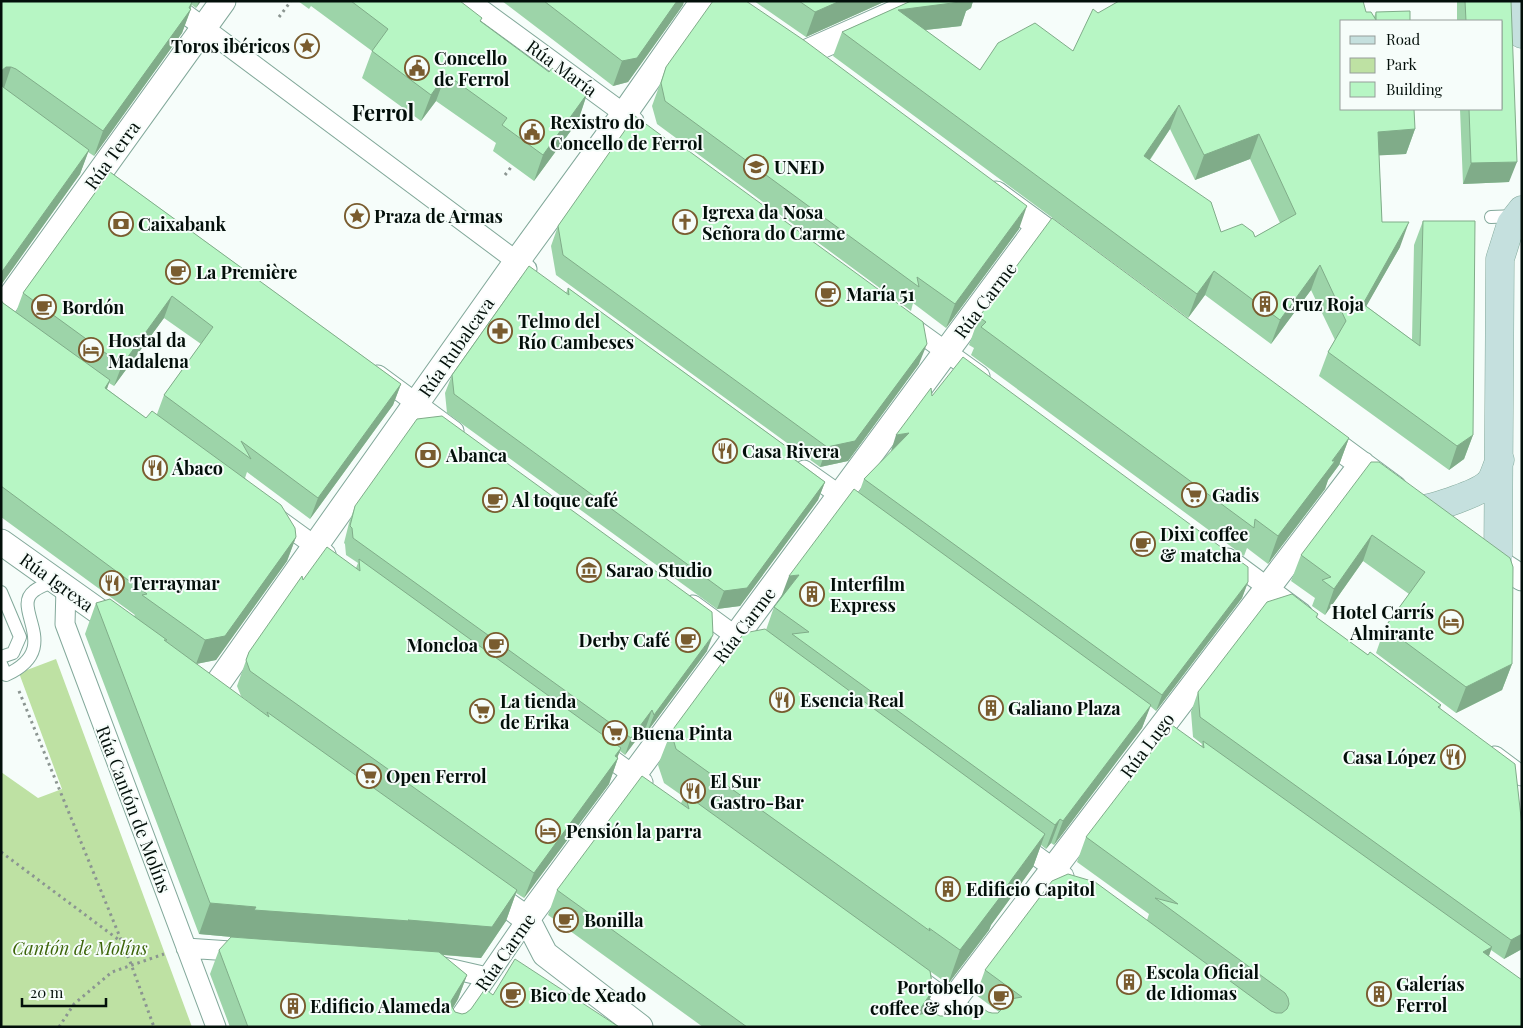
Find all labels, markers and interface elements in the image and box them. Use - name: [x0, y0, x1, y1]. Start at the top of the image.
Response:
- legend: [1340, 20, 1503, 110]
- text: Road: [1386, 29, 1420, 49]
- place icon: Toros ibéricos: [294, 33, 320, 59]
- place label: Toros ibéricos: [171, 34, 290, 58]
- street label: Rúa María: [522, 34, 602, 102]
- place label: Concello de Ferrol: [434, 46, 510, 91]
- text: Park: [1386, 54, 1418, 74]
- public building icon: Concello de Ferrol: [404, 55, 430, 81]
- text: Building: [1386, 79, 1443, 99]
- district label: Ferrol: [352, 97, 415, 127]
- place label: Rexistro do Concello de Ferrol: [550, 110, 703, 155]
- street label: Rúa Terra: [79, 116, 145, 194]
- public building icon: Rexistro do Concello de Ferrol: [519, 119, 545, 145]
- school or university icon: UNED: [743, 154, 769, 180]
- place label: UNED: [774, 155, 825, 179]
- place label: Igrexa da Nosa Señora do Carme: [702, 200, 845, 245]
- place icon: Praza de Armas: [344, 203, 370, 229]
- place label: Praza de Armas: [374, 204, 503, 228]
- church icon: Igrexa da Nosa Señora do Carme: [672, 209, 698, 235]
- bank icon: Caixabank: [108, 211, 134, 237]
- place label: Caixabank: [138, 212, 227, 236]
- street label: Rúa Carme: [948, 257, 1022, 343]
- cafe icon: La Première: [165, 259, 191, 285]
- place label: La Première: [196, 260, 297, 284]
- cafe icon: María 51: [815, 281, 841, 307]
- place label: María 51: [846, 282, 915, 306]
- building icon: Cruz Roja: [1252, 291, 1278, 317]
- street label: Rúa Rubalcava: [413, 292, 499, 402]
- place label: Cruz Roja: [1282, 292, 1365, 316]
- cafe icon: Bordón: [31, 294, 57, 320]
- place label: Bordón: [62, 295, 124, 319]
- place label: Telmo del Río Cambeses: [518, 309, 634, 354]
- pharmacy icon: Telmo del Río Cambeses: [487, 318, 513, 344]
- place label: Hostal da Madalena: [108, 328, 189, 373]
- hotel icon: Hostal da Madalena: [78, 337, 104, 363]
- restaurant icon: Casa Rivera: [712, 438, 738, 464]
- place label: Casa Rivera: [742, 439, 840, 463]
- bank icon: Abanca: [415, 442, 441, 468]
- place label: Abanca: [445, 443, 508, 467]
- restaurant icon: Ábaco: [142, 455, 168, 481]
- place label: Ábaco: [171, 456, 223, 480]
- supermarket icon: Gadis: [1181, 482, 1207, 508]
- place label: Gadis: [1212, 483, 1259, 507]
- cafe icon: Al toque café: [482, 487, 508, 513]
- place label: Al toque café: [511, 488, 618, 512]
- place label: Dixi coffee & matcha: [1160, 522, 1248, 567]
- cafe icon: Dixi coffee & matcha: [1130, 531, 1156, 557]
- street label: Rúa Igrexa: [15, 547, 99, 617]
- museum icon: Sarao Studio: [576, 557, 602, 583]
- place label: Sarao Studio: [606, 558, 712, 582]
- restaurant icon: Terraymar: [99, 570, 125, 596]
- place label: Terraymar: [130, 571, 220, 595]
- place label: Interfilm Express: [830, 572, 906, 617]
- building icon: Interfilm Express: [799, 581, 825, 607]
- street label: Rúa Carme: [707, 582, 781, 668]
- place label: Hotel Carrís Almirante: [1332, 600, 1434, 645]
- hotel icon: Hotel Carrís Almirante: [1438, 609, 1464, 635]
- cafe icon: Derby Café: [675, 627, 701, 653]
- place label: Derby Café: [579, 628, 670, 652]
- cafe icon: Moncloa: [483, 632, 509, 658]
- place label: Moncloa: [407, 633, 479, 657]
- restaurant icon: Esencia Real: [769, 687, 795, 713]
- place label: Esencia Real: [800, 688, 905, 712]
- place label: La tienda de Erika: [500, 689, 577, 734]
- building icon: Galiano Plaza: [978, 695, 1004, 721]
- place label: Galiano Plaza: [1008, 696, 1121, 720]
- supermarket icon: La tienda de Erika: [469, 698, 495, 724]
- street label: Rúa Lugo: [1115, 707, 1179, 782]
- supermarket icon: Buena Pinta: [602, 720, 628, 746]
- place label: Buena Pinta: [632, 721, 733, 745]
- street label: Rúa Cantón de Molíns: [91, 722, 177, 896]
- restaurant icon: Casa López: [1440, 744, 1466, 770]
- place label: Casa López: [1343, 745, 1436, 769]
- supermarket icon: Open Ferrol: [356, 763, 382, 789]
- place label: Open Ferrol: [386, 764, 487, 788]
- place label: El Sur Gastro-Bar: [710, 769, 804, 814]
- restaurant icon: El Sur Gastro-Bar: [680, 778, 706, 804]
- hotel icon: Pensión la parra: [535, 818, 561, 844]
- place label: Pensión la parra: [566, 819, 702, 843]
- building icon: Edificio Capitol: [935, 876, 961, 902]
- place label: Edificio Capitol: [966, 877, 1095, 901]
- cafe icon: Bonilla: [553, 907, 579, 933]
- street label: Rúa Carme: [469, 908, 541, 996]
- place label: Bonilla: [584, 908, 644, 932]
- park label: Cantón de Molíns: [12, 936, 148, 960]
- place label: Escola Oficial de Idiomas: [1146, 960, 1260, 1005]
- building icon: Escola Oficial de Idiomas: [1116, 969, 1142, 995]
- place label: Galerías Ferrol: [1396, 972, 1465, 1017]
- place label: Portobello coffee & shop: [870, 975, 984, 1020]
- scale bar: [22, 976, 106, 1008]
- building icon: Galerías Ferrol: [1366, 981, 1392, 1007]
- text: 20 m: [30, 982, 64, 1002]
- cafe icon: Bico de Xeado: [500, 982, 526, 1008]
- place label: Bico de Xeado: [530, 983, 646, 1007]
- cafe icon: Portobello coffee & shop: [988, 984, 1014, 1010]
- building icon: Edificio Alameda: [280, 993, 306, 1019]
- place label: Edificio Alameda: [310, 994, 451, 1018]

